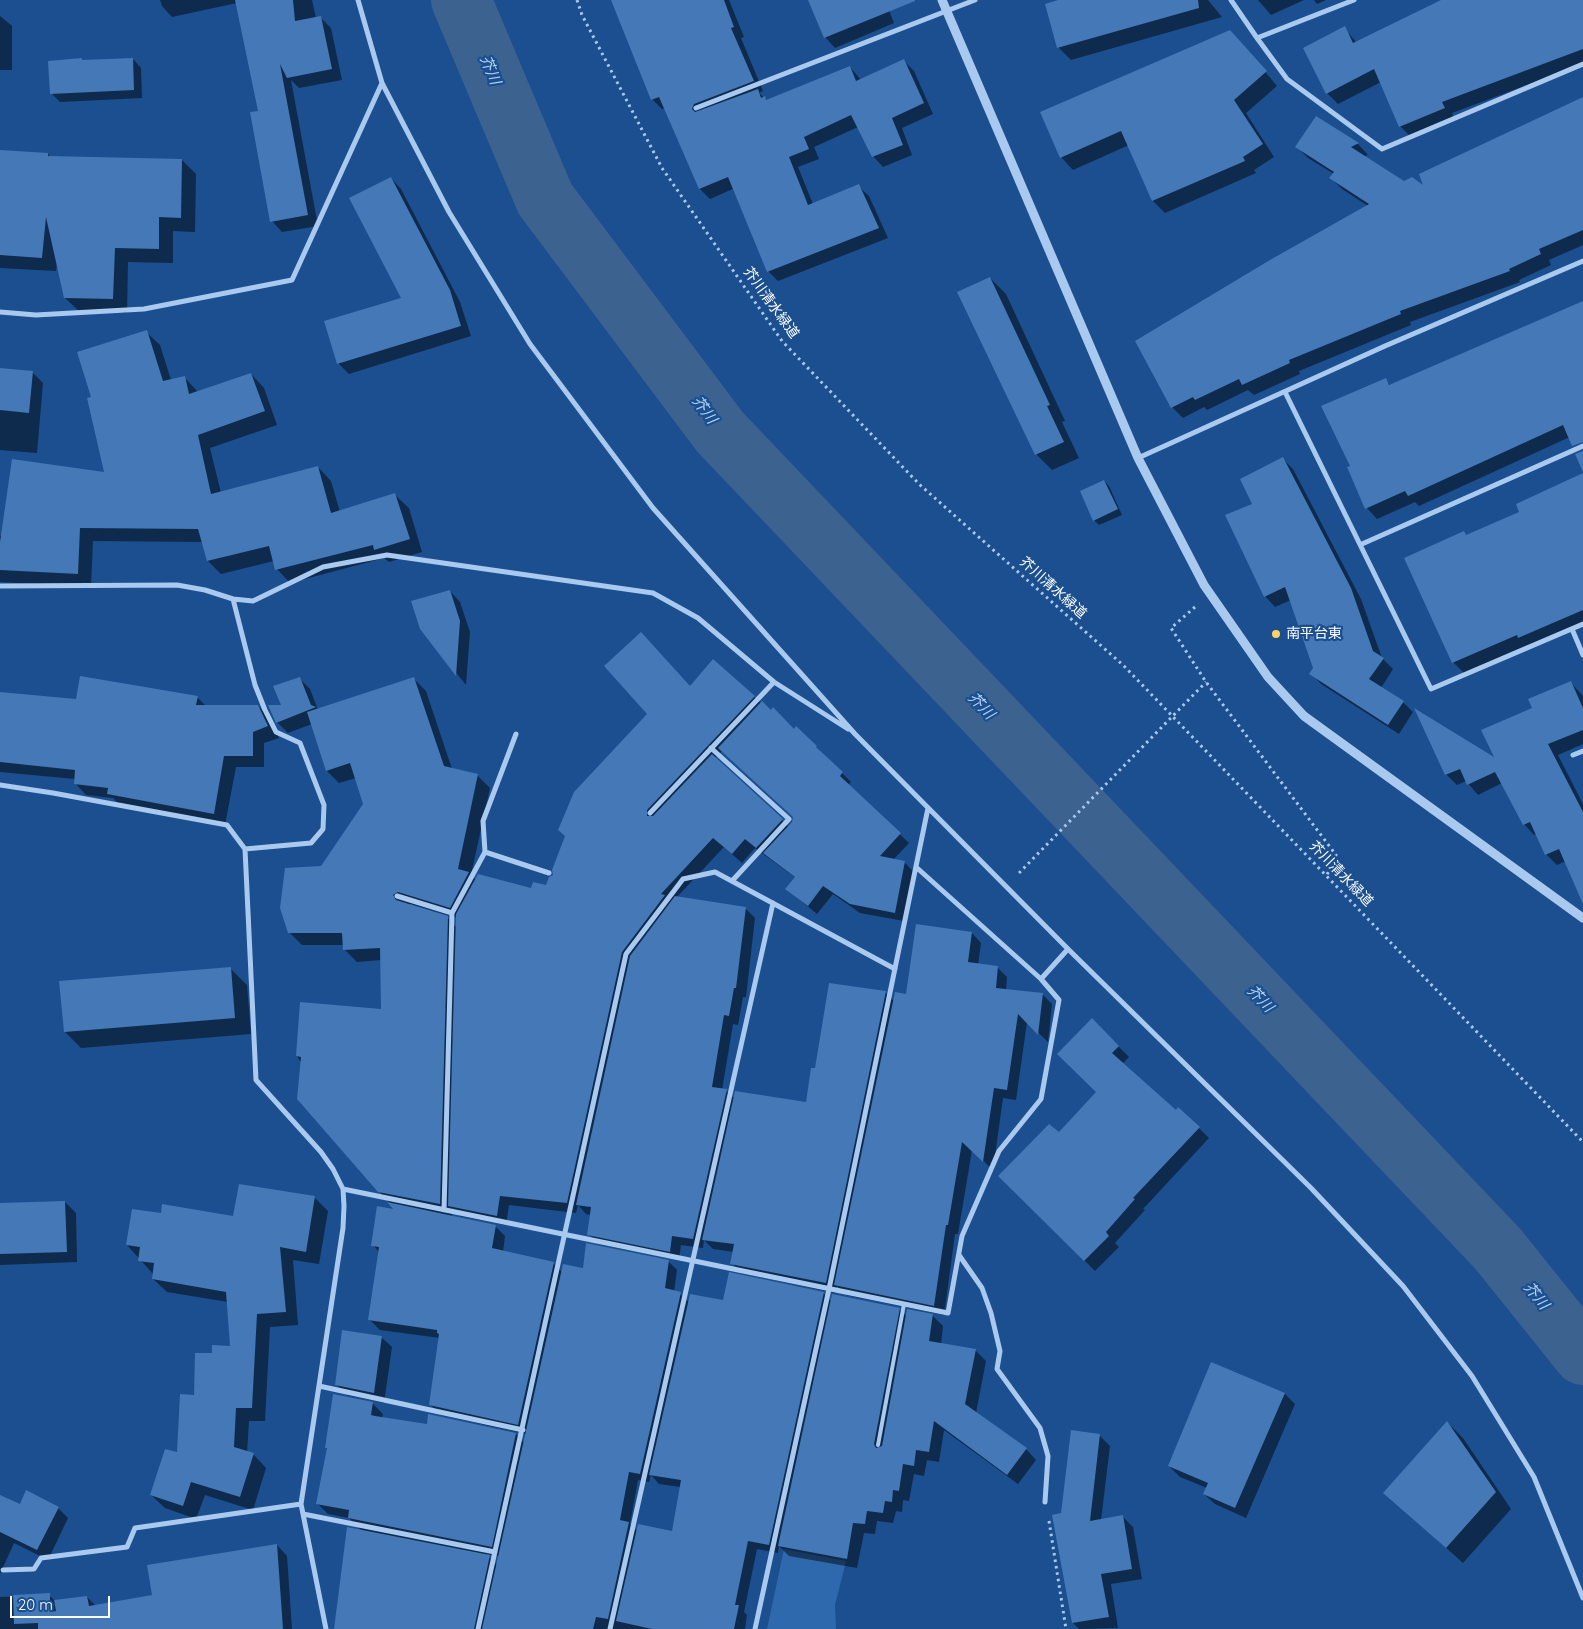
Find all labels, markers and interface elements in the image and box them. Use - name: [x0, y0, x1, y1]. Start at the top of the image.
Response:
- water label: 芥川: [476, 53, 504, 87]
- street label: 芥川清水緑道: [740, 264, 802, 342]
- water label: 芥川: [688, 393, 720, 427]
- street label: 芥川清水緑道: [1016, 554, 1090, 622]
- place label: 南平台東: [1286, 626, 1342, 642]
- marker: 南平台東: [1270, 628, 1282, 640]
- water label: 芥川: [964, 689, 998, 723]
- street label: 芥川清水緑道: [1306, 838, 1376, 910]
- water label: 芥川: [1243, 982, 1277, 1016]
- water label: 芥川: [1520, 1279, 1552, 1313]
- scale bar: [12, 1586, 112, 1618]
- text: 20 m: [18, 1595, 53, 1614]

